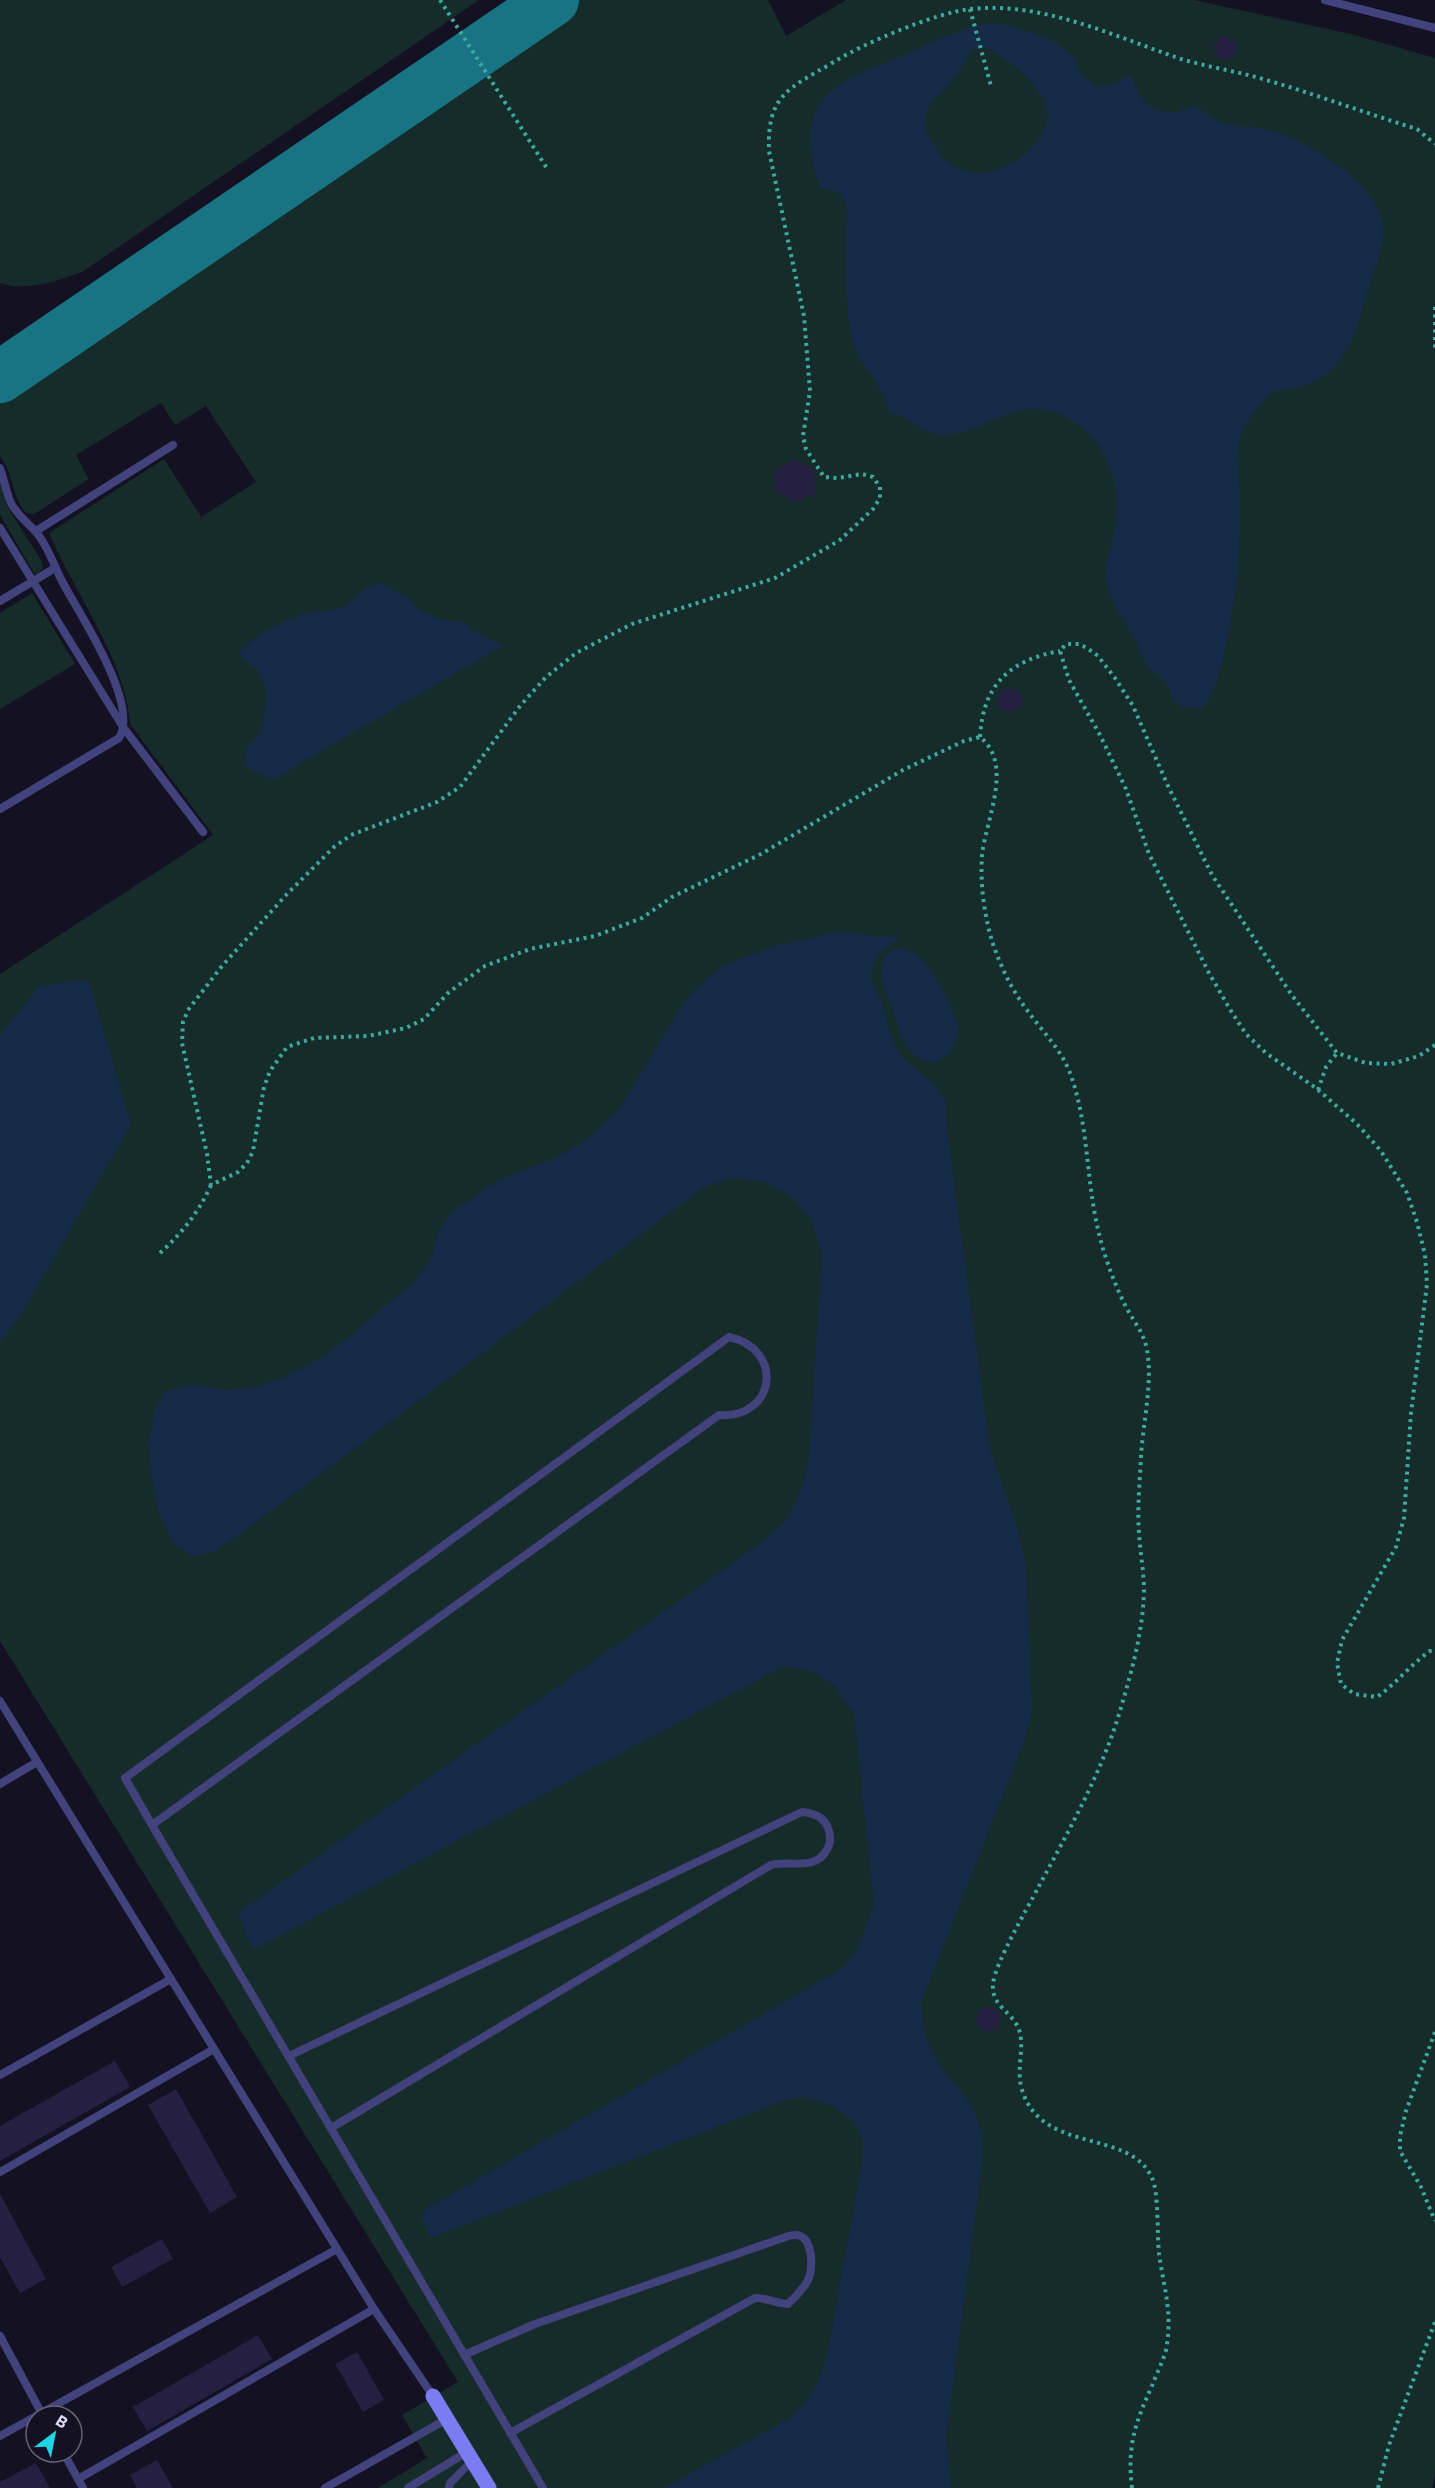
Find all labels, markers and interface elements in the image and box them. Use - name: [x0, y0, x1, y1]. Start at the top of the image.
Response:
- north arrow: [24, 2404, 84, 2464]
- text: B: [52, 2410, 72, 2433]

